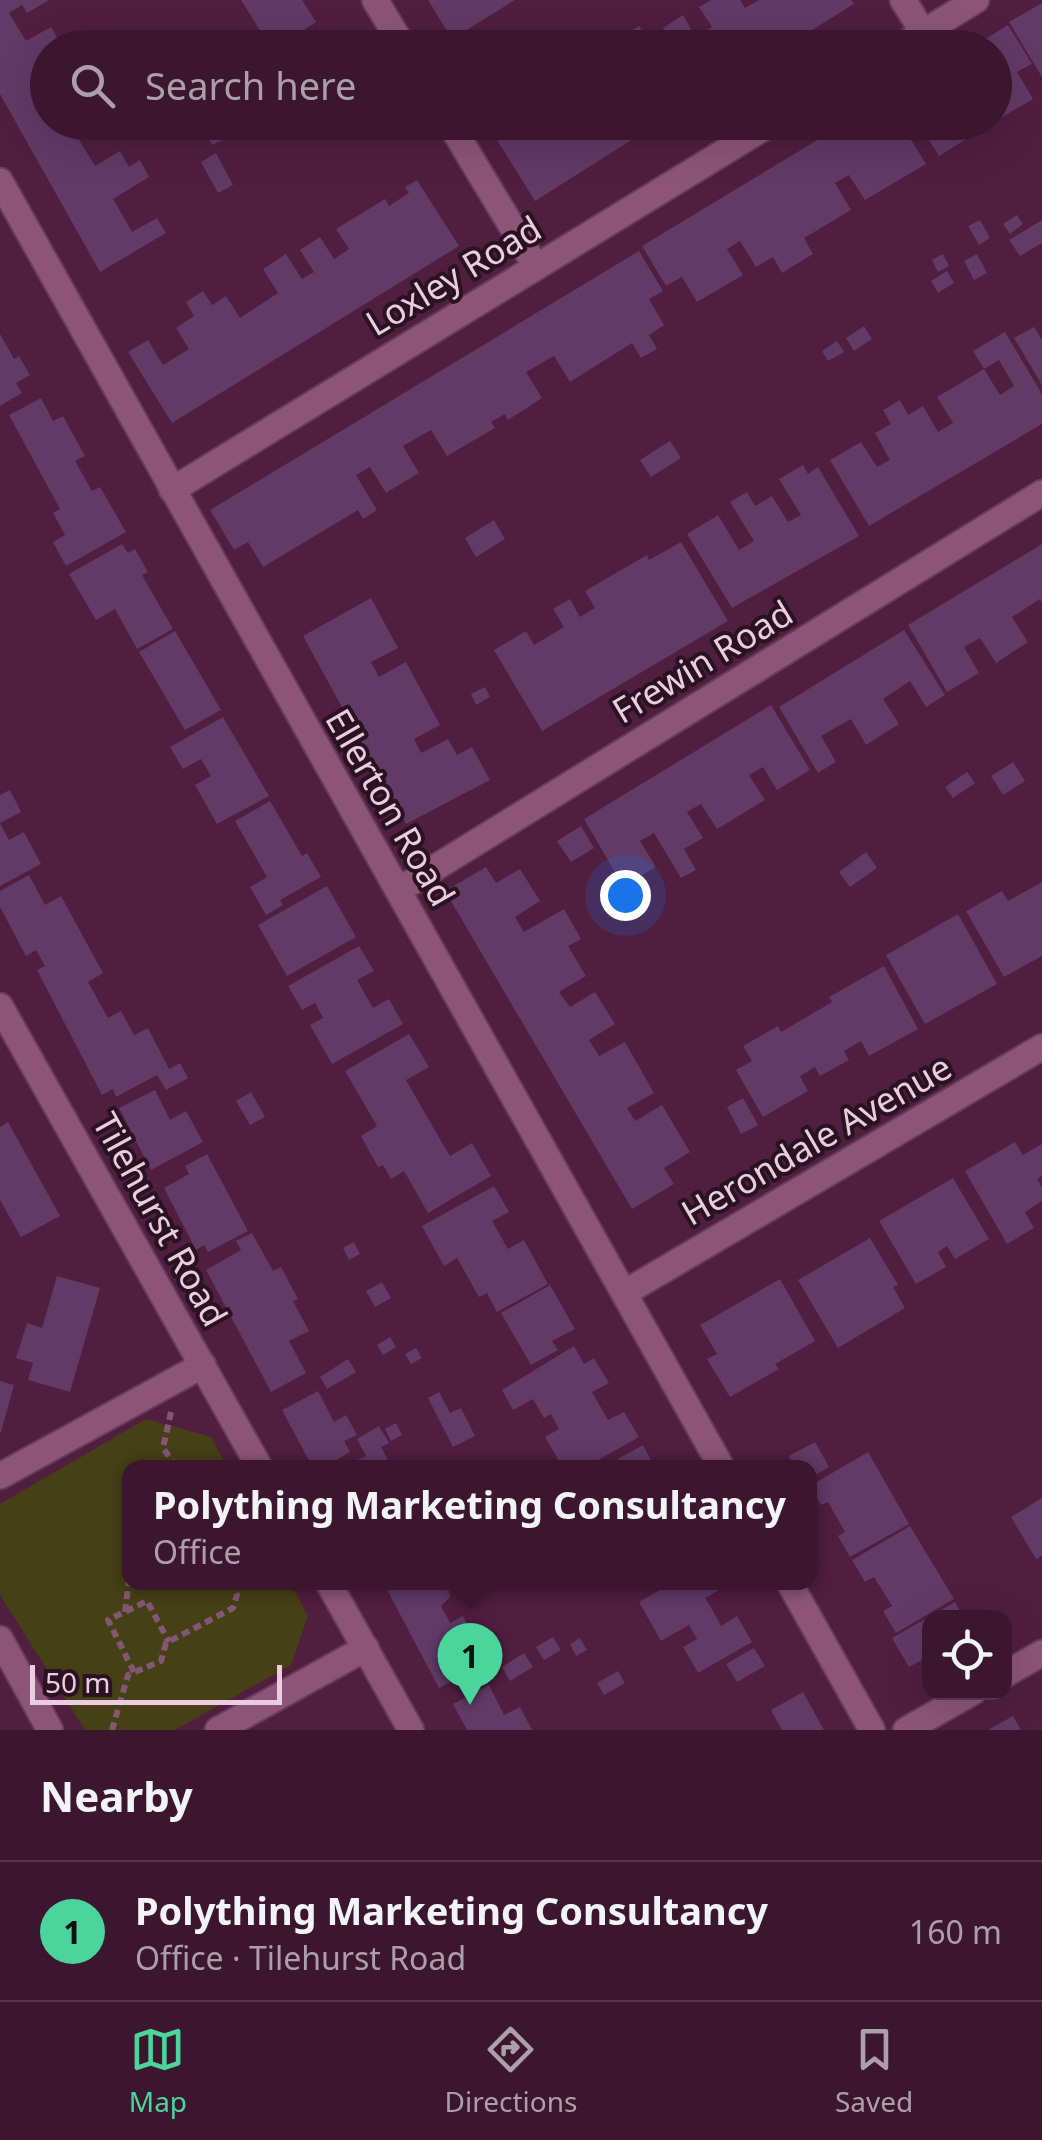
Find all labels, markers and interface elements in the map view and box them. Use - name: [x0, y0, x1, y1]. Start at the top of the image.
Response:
- search box: [30, 30, 1012, 140]
- icon: search: [65, 58, 120, 113]
- text: Search here: [145, 59, 356, 111]
- street label: Loxley Road: [357, 204, 549, 346]
- street label: Frewin Road: [603, 589, 801, 733]
- street label: Ellerton Road: [316, 700, 466, 914]
- your location: [600, 870, 651, 921]
- street label: Herondale Avenue: [673, 1043, 959, 1235]
- street label: Tilehurst Road: [83, 1104, 239, 1334]
- popup: [122, 1460, 817, 1590]
- text: Polything Marketing Consultancy: [153, 1478, 786, 1530]
- text: Office: [153, 1530, 242, 1573]
- map controls: [922, 1610, 1012, 1700]
- button: locate: [922, 1610, 1012, 1700]
- pin: 1: [438, 1622, 502, 1705]
- scale bar: [30, 1660, 282, 1704]
- text: 50 m: [45, 1663, 111, 1701]
- text: Nearby: [40, 1767, 193, 1824]
- text: Polything Marketing Consultancy: [135, 1884, 768, 1936]
- text: 1: [63, 1910, 82, 1953]
- text: 160 m: [909, 1910, 1002, 1953]
- text: Office · Tilehurst Road: [135, 1936, 466, 1979]
- tab: Map: [129, 2022, 187, 2120]
- tab: Directions: [445, 2022, 577, 2120]
- tab: Saved: [835, 2022, 913, 2120]

